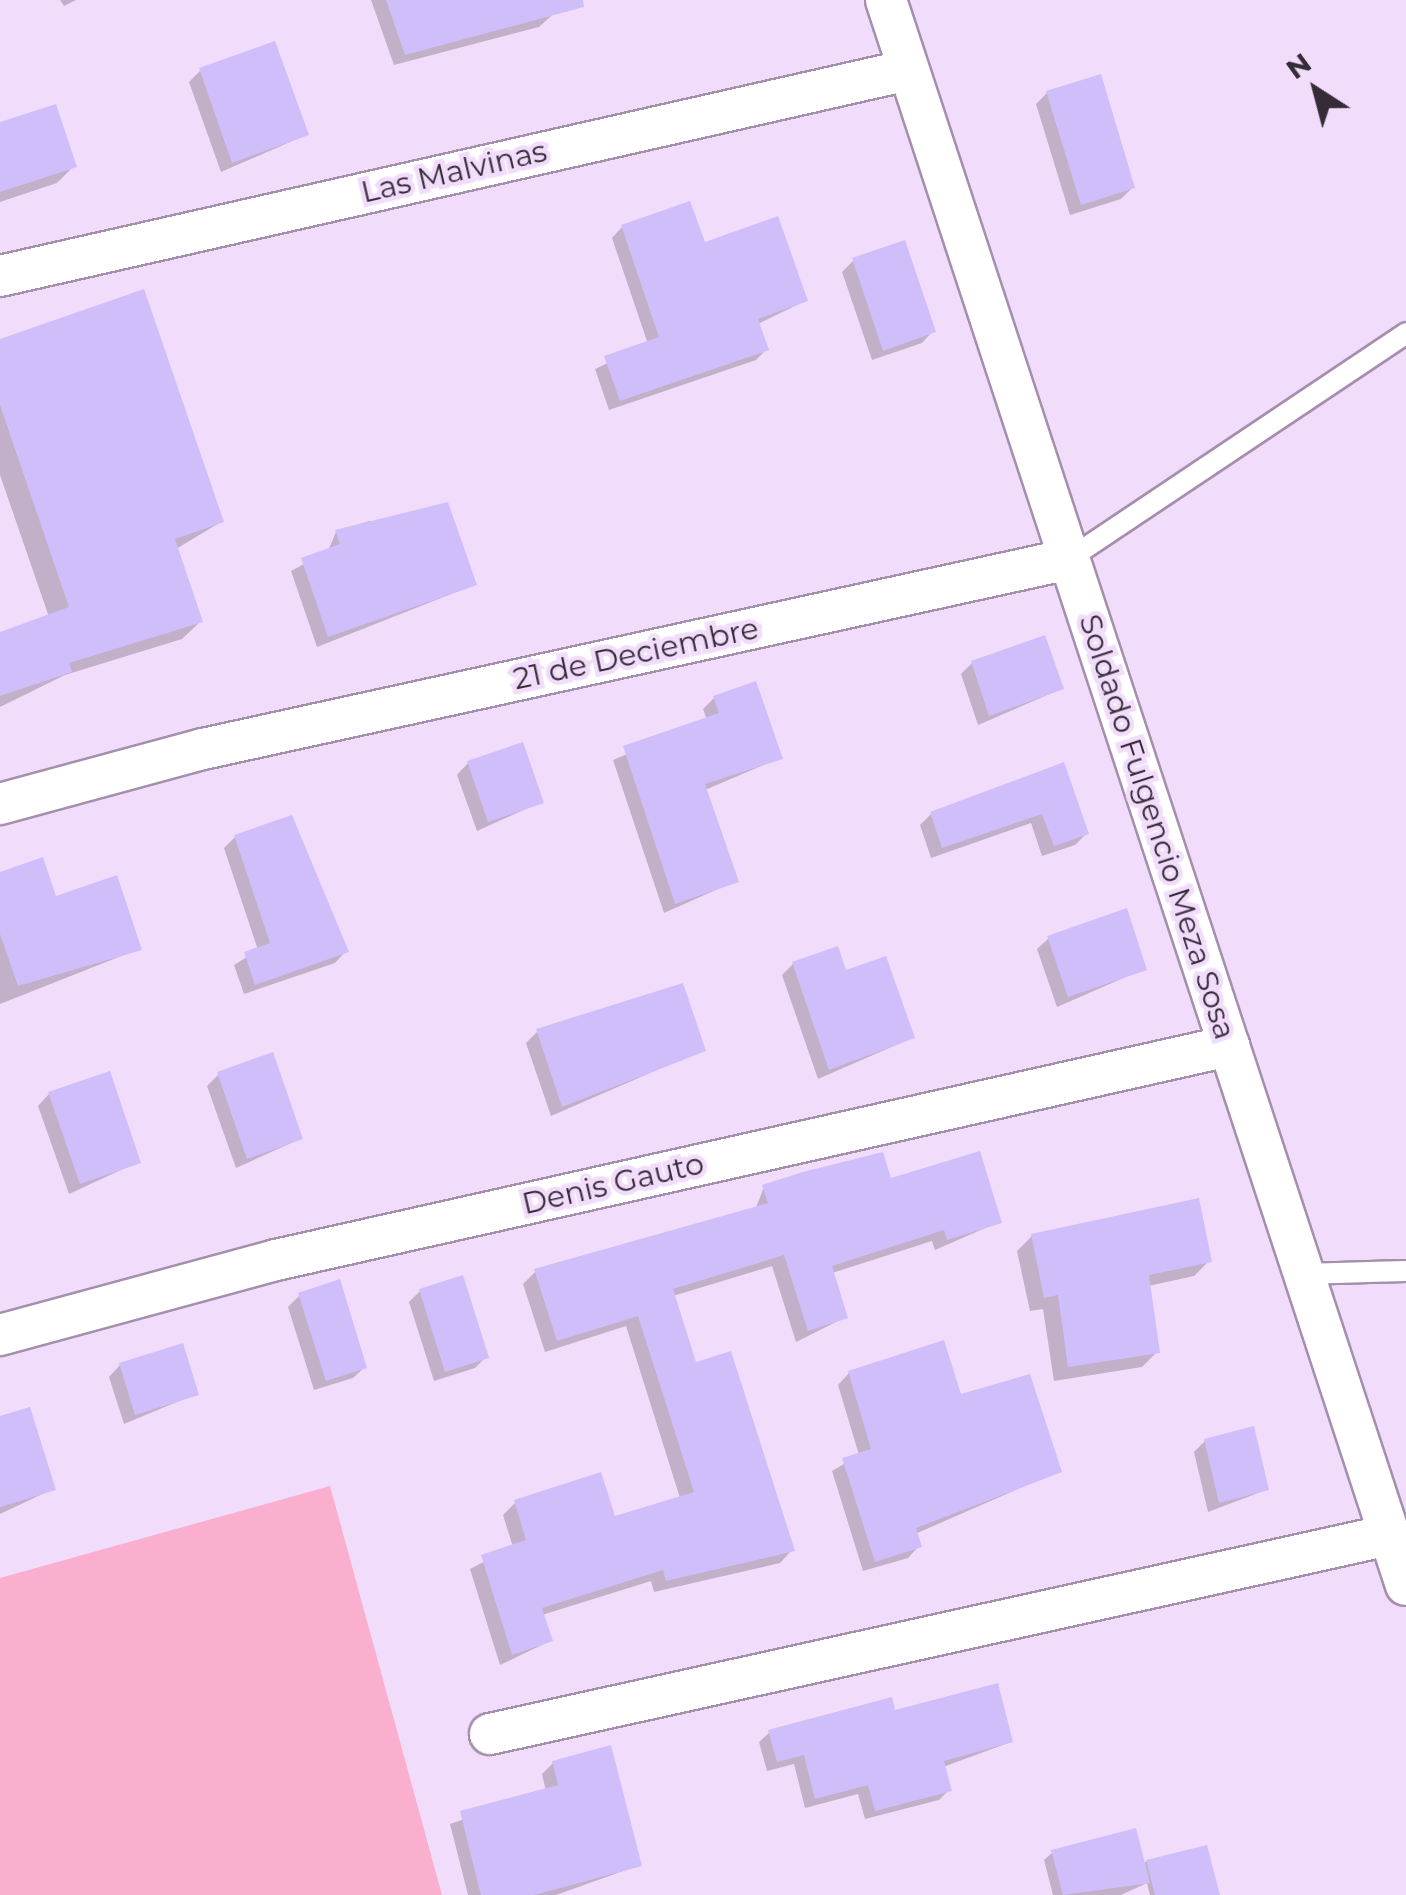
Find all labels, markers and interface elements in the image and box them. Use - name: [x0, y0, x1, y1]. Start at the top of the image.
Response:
- north arrow: [1266, 40, 1366, 140]
- text: N: [1279, 45, 1318, 86]
- street label: Las Malvinas: [358, 133, 550, 211]
- street label: 21 de Deciembre: [510, 610, 762, 698]
- street label: Soldado Fulgencio Meza Sosa: [1071, 610, 1243, 1044]
- street label: Denis Gauto: [519, 1146, 707, 1222]

